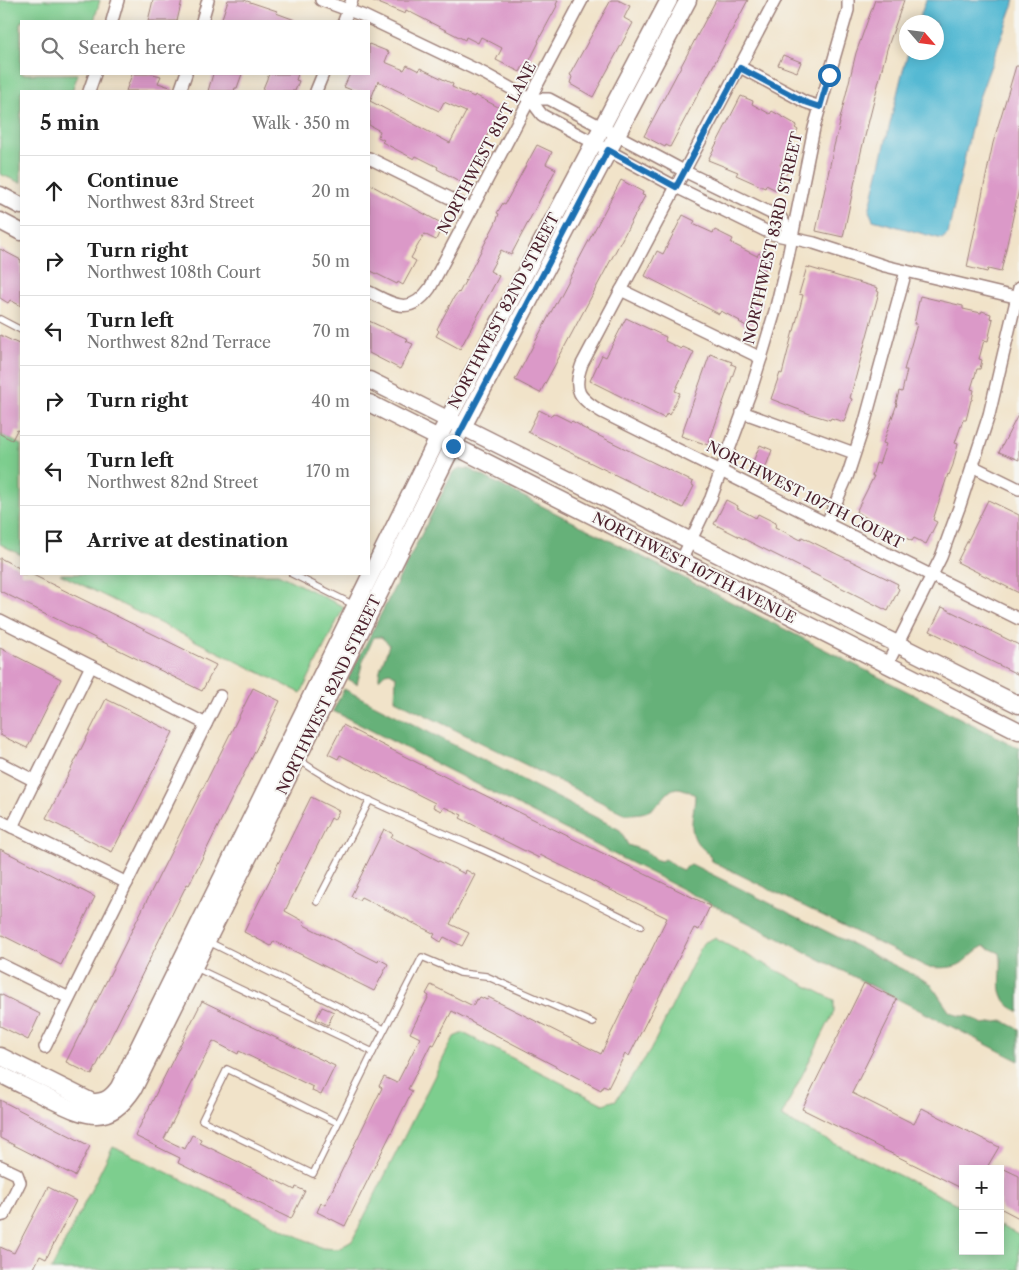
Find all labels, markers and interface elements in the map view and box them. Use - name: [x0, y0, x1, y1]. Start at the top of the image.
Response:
- north arrow: [899, 15, 944, 60]
- search box: [20, 20, 370, 75]
- icon: search: [38, 34, 66, 62]
- text: Search here: [78, 36, 186, 59]
- street label: NORTHWEST 81ST LANE: [433, 58, 540, 237]
- route start: [818, 64, 841, 87]
- text: 5 min: [40, 110, 100, 135]
- text: Walk · 350 m: [252, 113, 350, 133]
- street label: NORTHWEST 83RD STREET: [739, 129, 806, 346]
- text: Continue: [87, 169, 179, 192]
- icon: ahead: [40, 177, 68, 205]
- text: 20 m: [311, 181, 350, 201]
- text: Northwest 83rd Street: [87, 192, 254, 212]
- street label: NORTHWEST 82ND STREET: [444, 209, 564, 412]
- text: Turn right: [87, 239, 188, 262]
- icon: right: [40, 247, 68, 275]
- text: 50 m: [312, 251, 350, 271]
- text: Northwest 108th Court: [87, 262, 261, 282]
- text: Turn left: [87, 309, 174, 332]
- icon: left: [40, 317, 68, 345]
- text: 70 m: [313, 321, 350, 341]
- text: Northwest 82nd Terrace: [87, 332, 271, 352]
- icon: right: [40, 387, 68, 415]
- text: Turn right: [87, 389, 188, 412]
- text: 40 m: [311, 391, 350, 411]
- route end: [442, 435, 465, 458]
- street label: NORTHWEST 107TH COURT: [704, 436, 908, 553]
- text: Turn left: [87, 449, 174, 472]
- icon: left: [40, 457, 68, 485]
- text: 170 m: [306, 461, 350, 481]
- text: Northwest 82nd Street: [87, 472, 258, 492]
- street label: NORTHWEST 107TH AVENUE: [589, 508, 799, 627]
- icon: arrive: [40, 527, 68, 555]
- text: Arrive at destination: [87, 529, 288, 552]
- street label: NORTHWEST 82ND STREET: [272, 591, 385, 797]
- map controls: [959, 1165, 1004, 1255]
- button: +: [959, 1165, 1004, 1210]
- button: −: [959, 1210, 1004, 1255]

